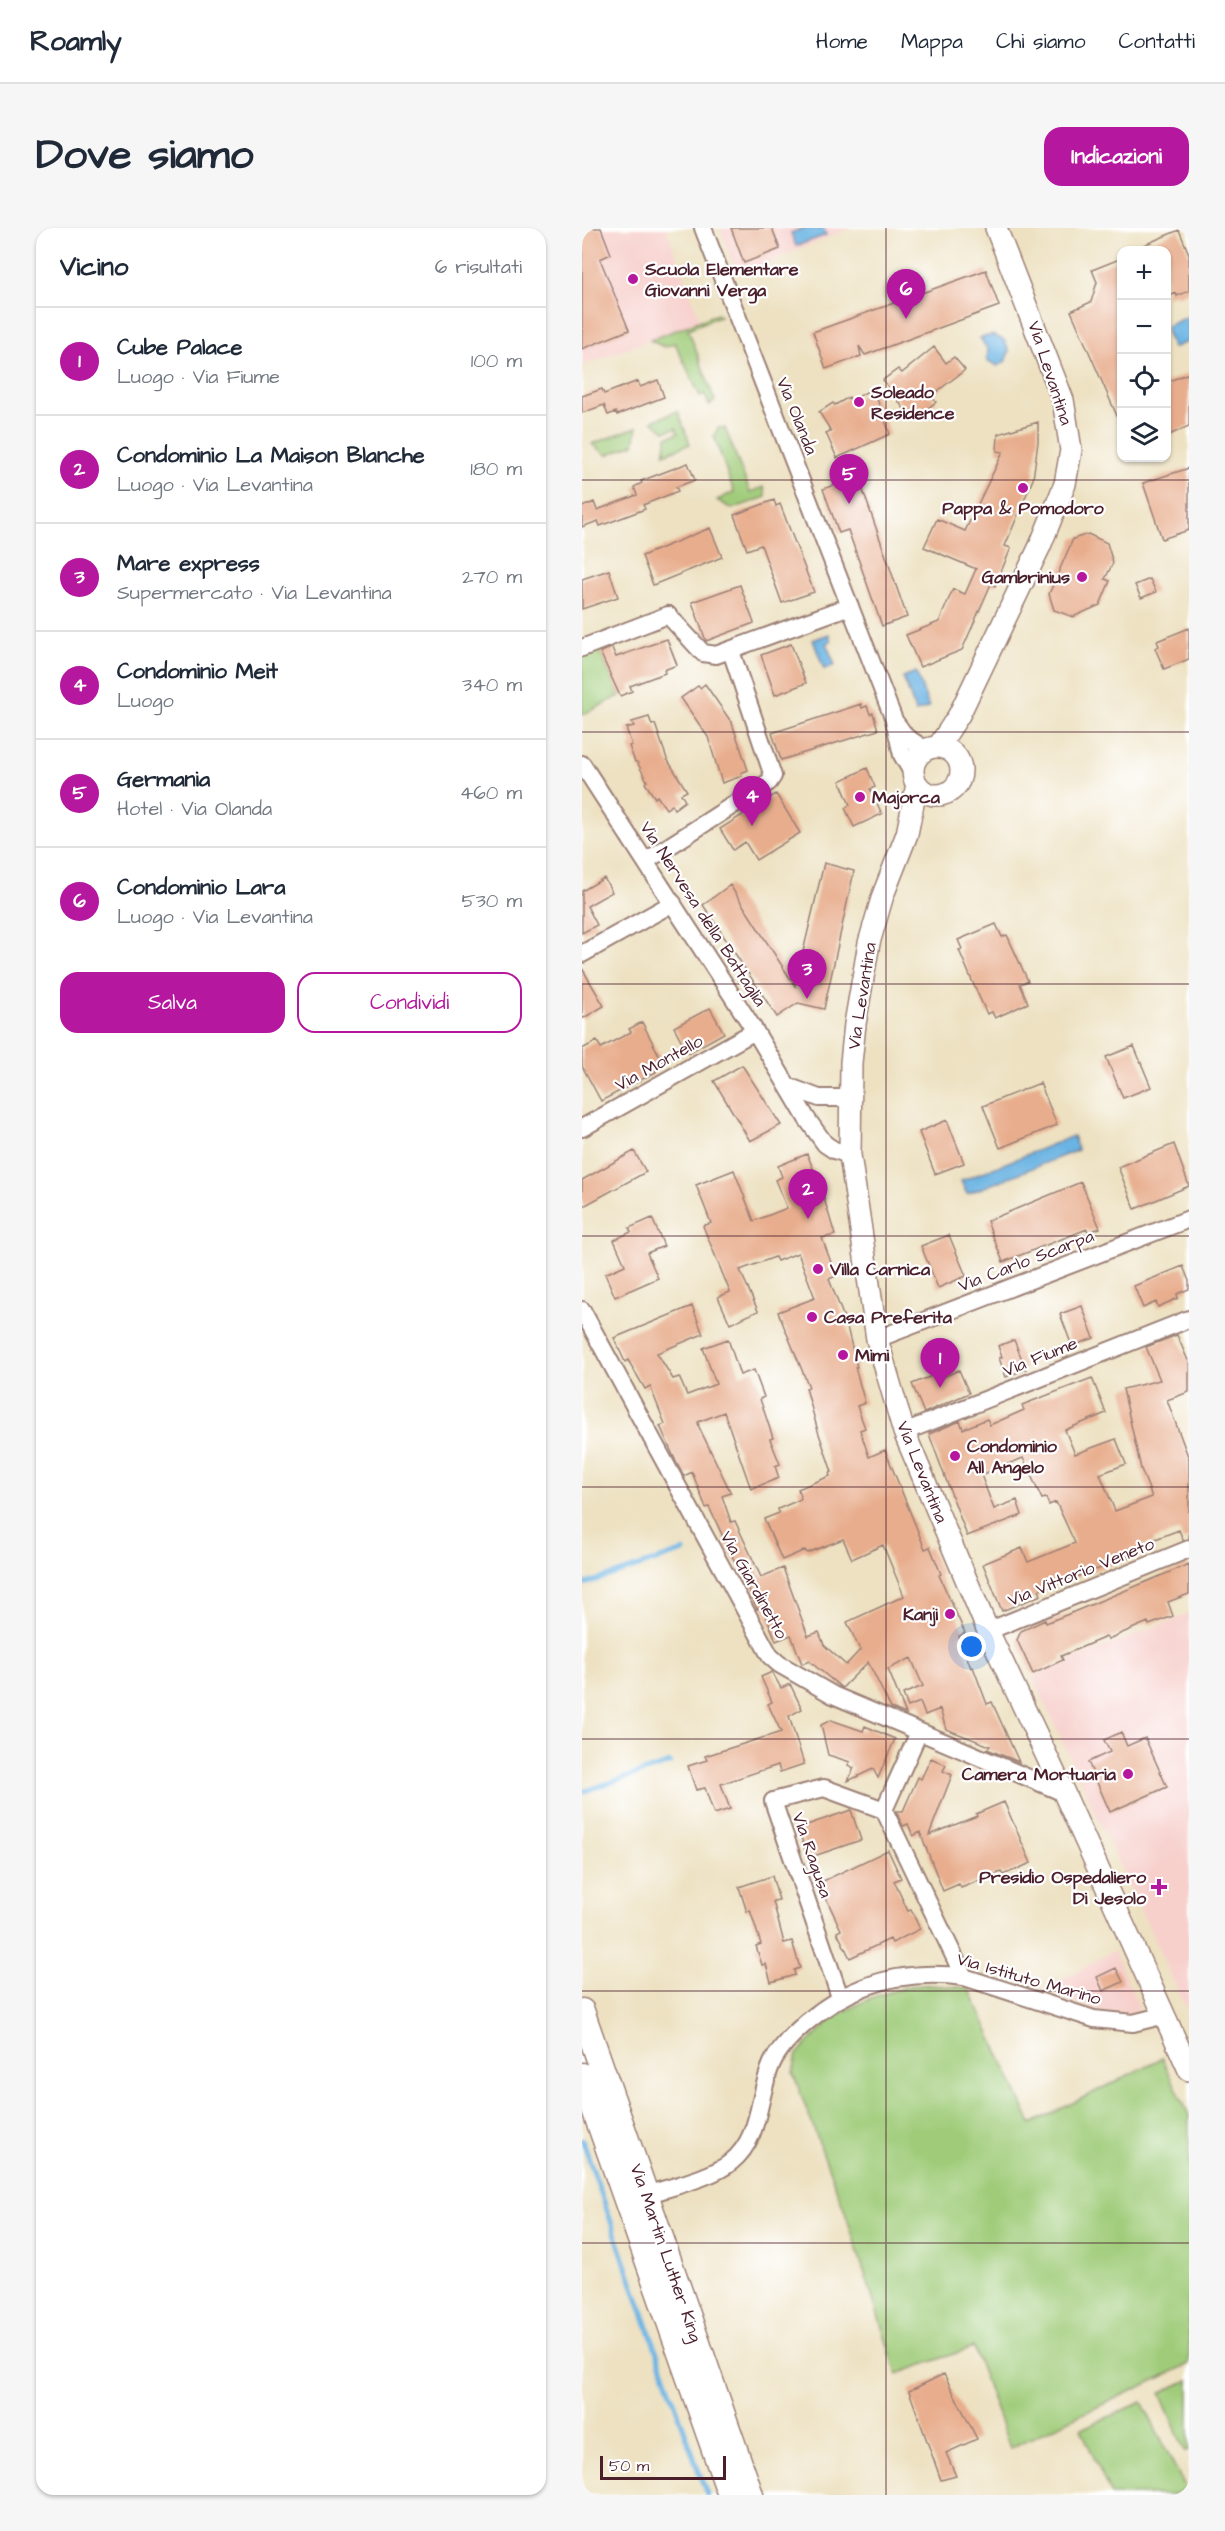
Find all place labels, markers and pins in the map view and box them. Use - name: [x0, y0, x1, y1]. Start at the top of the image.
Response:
- place label: Scuola Elementare Giovanni Verga: [644, 257, 799, 304]
- pin: 6: [886, 270, 926, 319]
- marker: Scuola Elementare Giovanni Verga: [626, 272, 640, 286]
- place label: Soleado Residence: [870, 380, 955, 426]
- marker: Soleado Residence: [852, 395, 866, 409]
- pin: 5: [830, 454, 868, 504]
- marker: Pappa & Pomodoro: [1016, 481, 1030, 495]
- place label: Pappa & Pomodoro: [942, 496, 1105, 521]
- place label: Gambrinius: [982, 565, 1070, 590]
- marker: Gambrinius: [1075, 570, 1089, 584]
- pin: 4: [732, 776, 772, 826]
- place label: Majorca: [872, 785, 941, 810]
- marker: Majorca: [853, 790, 867, 804]
- pin: 3: [788, 950, 826, 999]
- pin: 2: [788, 1170, 828, 1219]
- place label: Villa Carnica: [829, 1257, 931, 1282]
- marker: Villa Carnica: [811, 1262, 825, 1276]
- place label: Casa Preferita: [824, 1305, 953, 1330]
- marker: Casa Preferita: [805, 1310, 819, 1324]
- pin: 1: [920, 1338, 960, 1388]
- place label: Mimi: [855, 1343, 890, 1368]
- marker: Mimi: [836, 1348, 850, 1362]
- place label: Condominio All Angelo: [967, 1434, 1058, 1481]
- marker: Condominio All Angelo: [948, 1449, 962, 1463]
- place label: Kanji: [903, 1602, 938, 1627]
- marker: Kanji: [943, 1607, 957, 1621]
- place label: Camera Mortuaria: [962, 1762, 1117, 1787]
- marker: Camera Mortuaria: [1121, 1767, 1135, 1781]
- place label: Presidio Ospedaliero Di Jesolo: [979, 1865, 1147, 1911]
- marker: Presidio Ospedaliero Di Jesolo: [1150, 1878, 1168, 1896]

